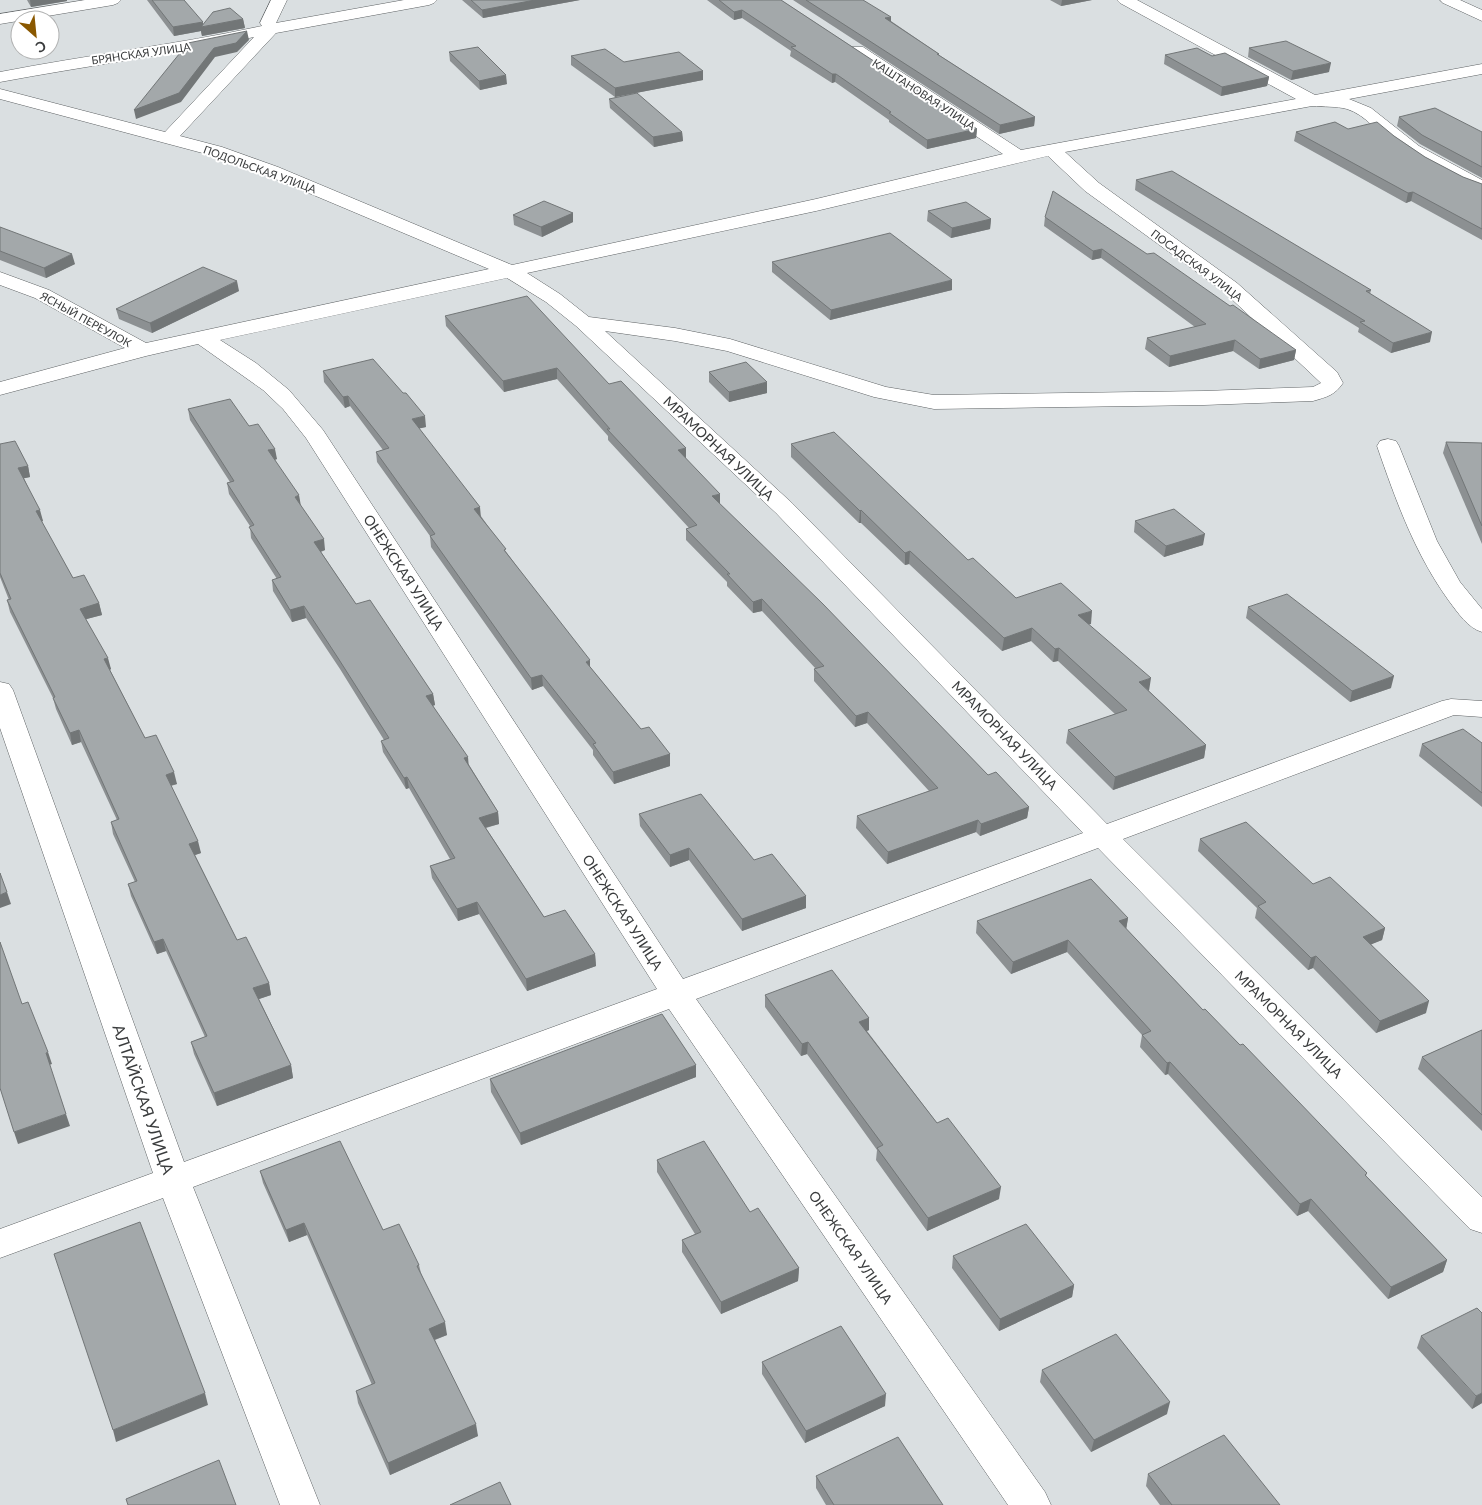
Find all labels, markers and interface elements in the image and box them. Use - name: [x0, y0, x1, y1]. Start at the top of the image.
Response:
- north arrow: [10, 10, 60, 60]
- text: С: [32, 37, 49, 57]
- street label: БРЯНСКАЯ УЛИЦА: [91, 40, 192, 66]
- street label: КАШТАНОВАЯ УЛИЦА: [870, 56, 978, 132]
- street label: ПОДОЛЬСКАЯ УЛИЦА: [202, 143, 319, 196]
- street label: ПОСАДСКАЯ УЛИЦА: [1149, 226, 1246, 304]
- street label: ЯСНЫЙ ПЕРЕУЛОК: [37, 288, 134, 350]
- street label: МРАМОРНАЯ УЛИЦА: [660, 392, 778, 504]
- street label: ОНЕЖСКАЯ УЛИЦА: [360, 511, 448, 633]
- street label: МРАМОРНАЯ УЛИЦА: [949, 677, 1062, 793]
- street label: ОНЕЖСКАЯ УЛИЦА: [579, 851, 667, 973]
- street label: МРАМОРНАЯ УЛИЦА: [1232, 967, 1347, 1082]
- street label: АЛТАЙСКАЯ УЛИЦА: [109, 1022, 179, 1177]
- street label: ОНЕЖСКАЯ УЛИЦА: [806, 1187, 897, 1307]

